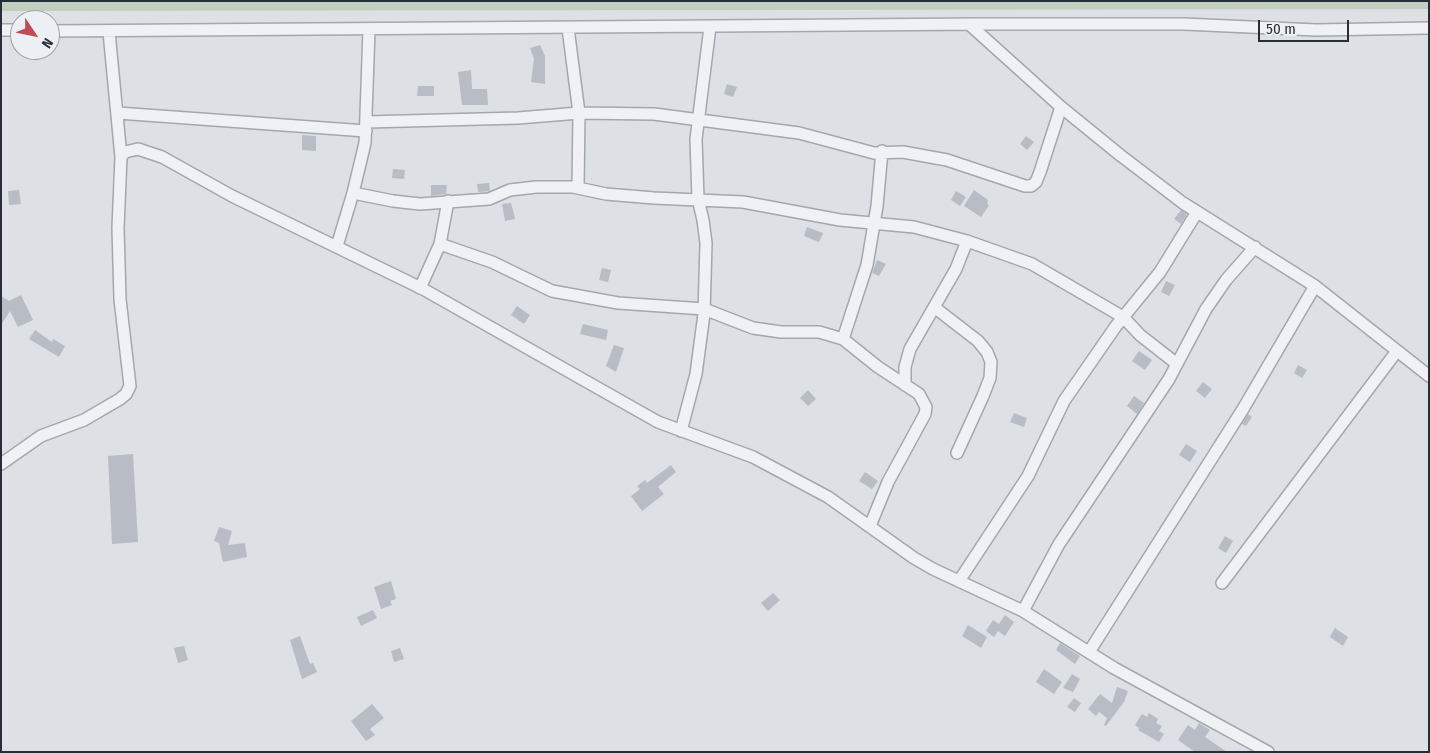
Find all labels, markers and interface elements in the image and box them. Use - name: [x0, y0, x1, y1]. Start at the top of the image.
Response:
- north arrow: [10, 10, 60, 60]
- scale bar: [1260, 10, 1351, 42]
- text: 50 m: [1266, 20, 1296, 38]
- text: N: [38, 35, 56, 51]

